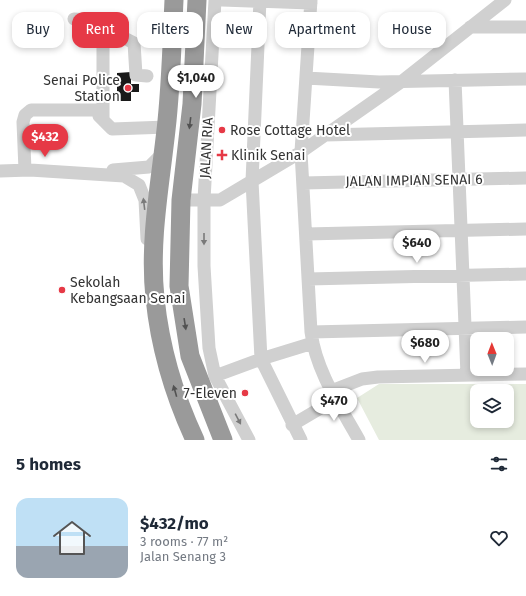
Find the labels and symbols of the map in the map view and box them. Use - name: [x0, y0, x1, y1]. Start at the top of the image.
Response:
- pin: $1,040: [163, 65, 229, 99]
- place label: Senai Police Station: [43, 72, 120, 105]
- marker: Senai Police Station: [123, 83, 133, 93]
- one-way arrow: [187, 117, 193, 129]
- street label: JALAN RIA: [196, 117, 217, 179]
- place label: Rose Cottage Hotel: [230, 122, 350, 139]
- pin: $432: [21, 124, 69, 158]
- marker: Rose Cottage Hotel: [217, 125, 227, 135]
- place label: Klinik Senai: [231, 147, 305, 164]
- marker: Klinik Senai: [216, 149, 228, 161]
- street label: JALAN IMPIAN SENAI 6: [345, 171, 483, 190]
- one-way arrow: [141, 197, 148, 210]
- pin: $640: [393, 230, 441, 264]
- one-way arrow: [201, 233, 207, 246]
- place label: Sekolah Kebangsaan Senai: [70, 274, 185, 307]
- marker: Sekolah Kebangsaan Senai: [57, 285, 67, 295]
- one-way arrow: [182, 318, 188, 331]
- pin: $680: [401, 330, 449, 364]
- north arrow: [470, 332, 514, 376]
- one-way arrow: [172, 385, 178, 397]
- place label: 7-Eleven: [183, 385, 237, 402]
- marker: 7-Eleven: [240, 388, 250, 398]
- pin: $470: [310, 388, 358, 422]
- one-way arrow: [235, 413, 241, 425]

